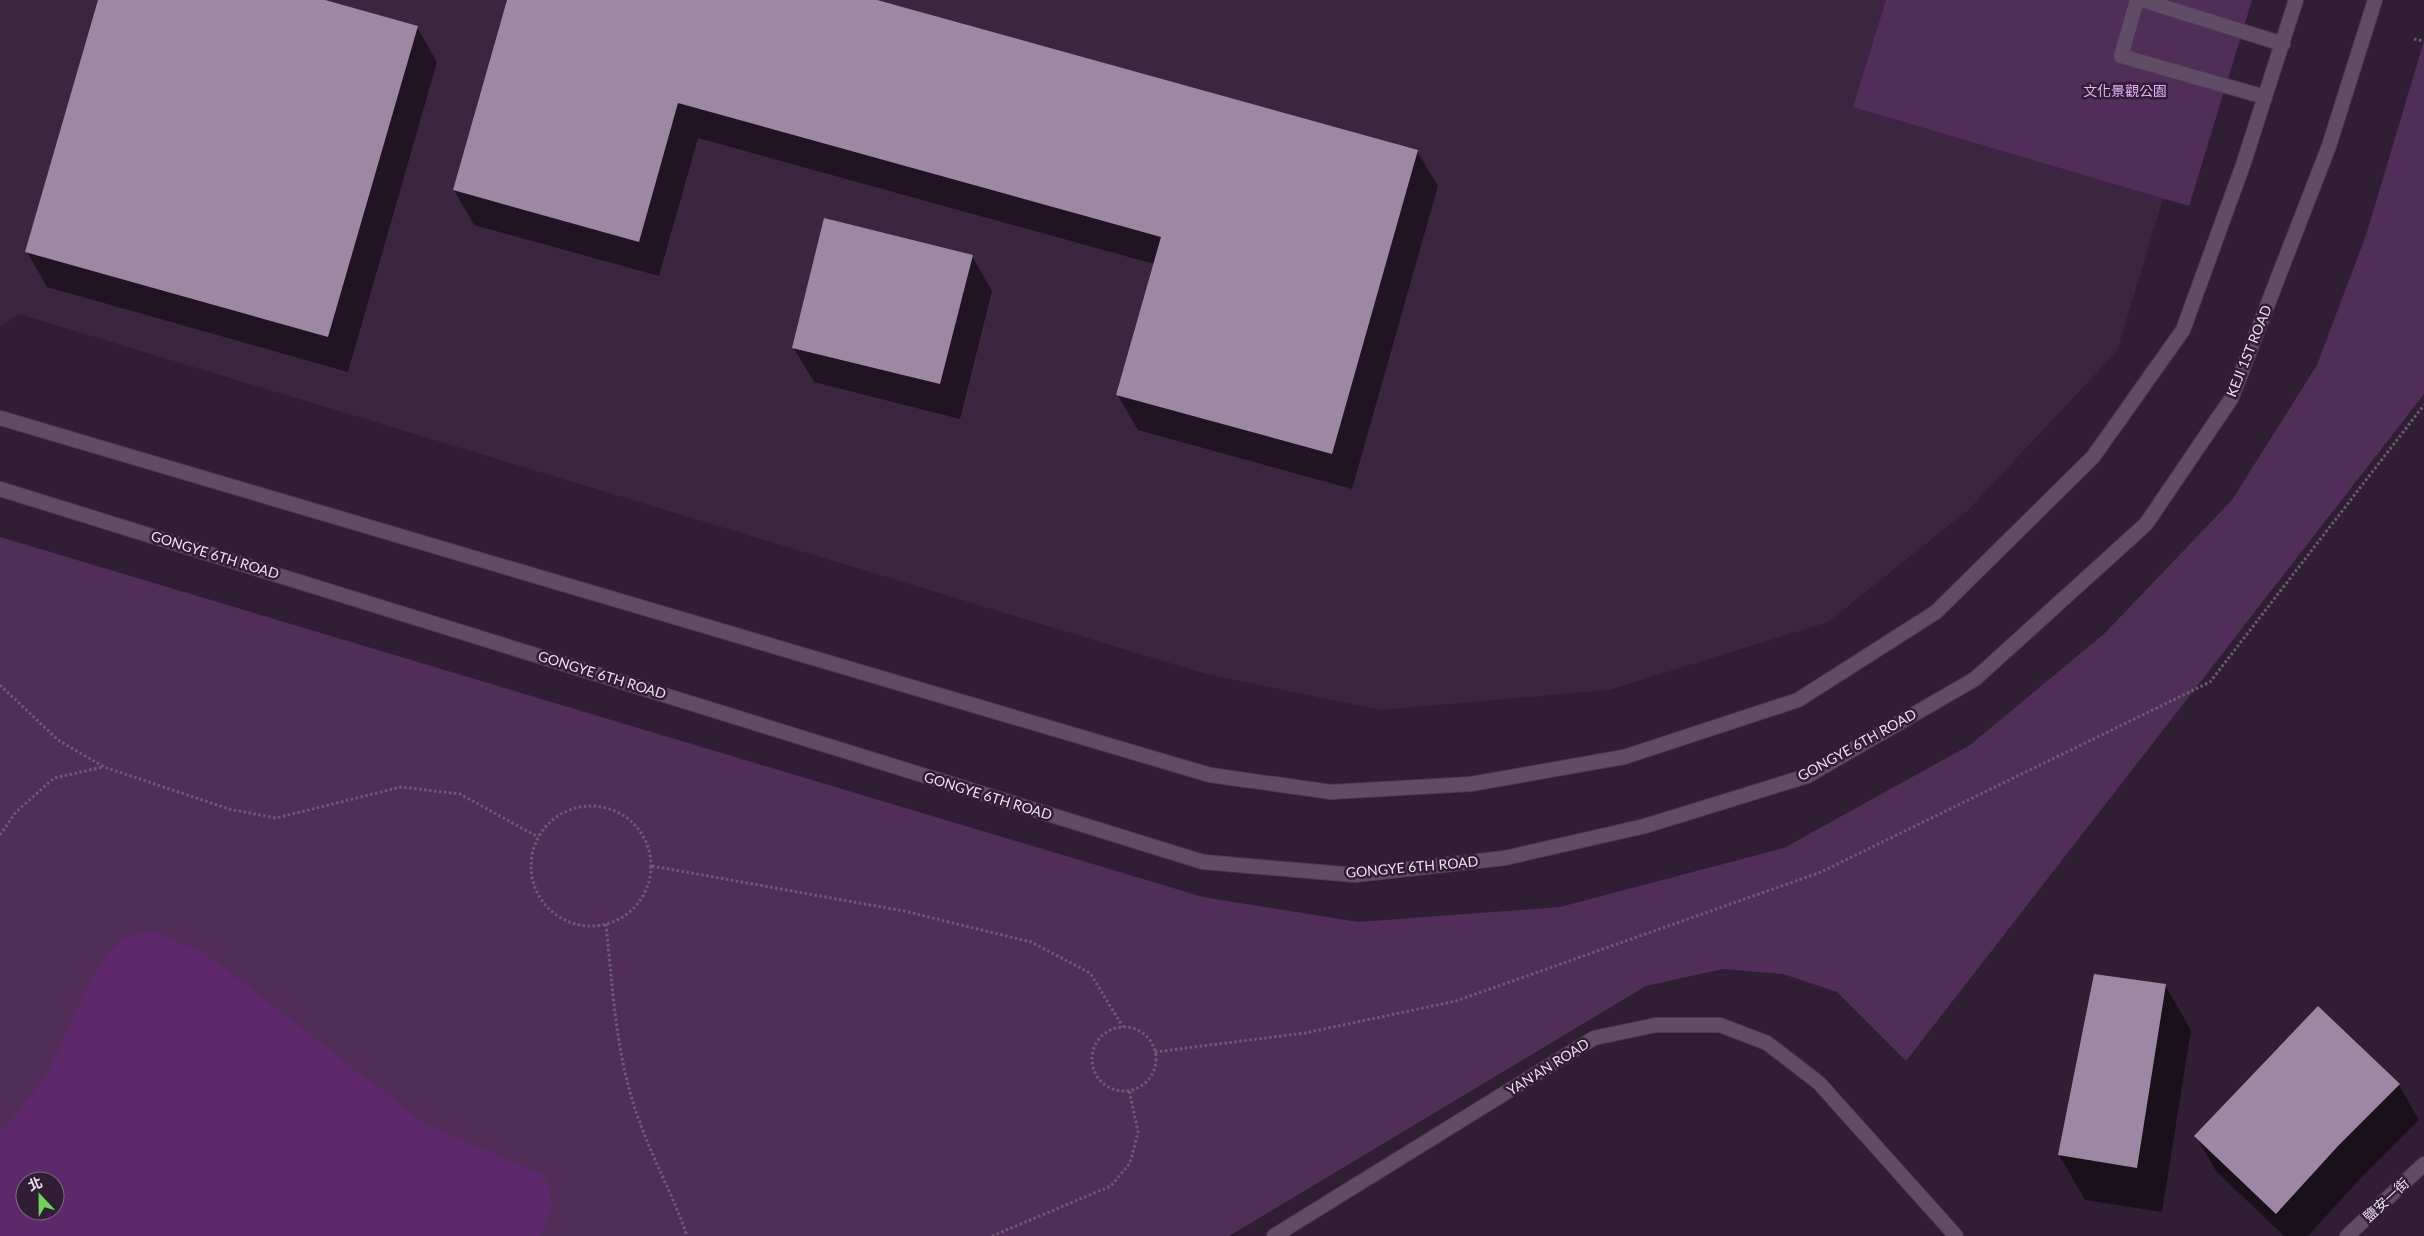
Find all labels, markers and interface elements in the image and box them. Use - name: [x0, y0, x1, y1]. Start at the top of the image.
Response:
- park label: 文化景觀公園: [2083, 82, 2167, 99]
- street label: KEJI 1ST ROAD: [2222, 302, 2275, 399]
- street label: GONGYE 6TH ROAD: [149, 527, 281, 582]
- street label: GONGYE 6TH ROAD: [536, 647, 668, 702]
- street label: GONGYE 6TH ROAD: [1795, 705, 1919, 784]
- street label: GONGYE 6TH ROAD: [922, 768, 1054, 823]
- street label: GONGYE 6TH ROAD: [1345, 852, 1479, 881]
- street label: YAN'AN ROAD: [1504, 1035, 1592, 1099]
- north arrow: [15, 1171, 65, 1221]
- text: 北: [25, 1173, 45, 1194]
- street label: 鹽安一街: [2359, 1174, 2412, 1225]

